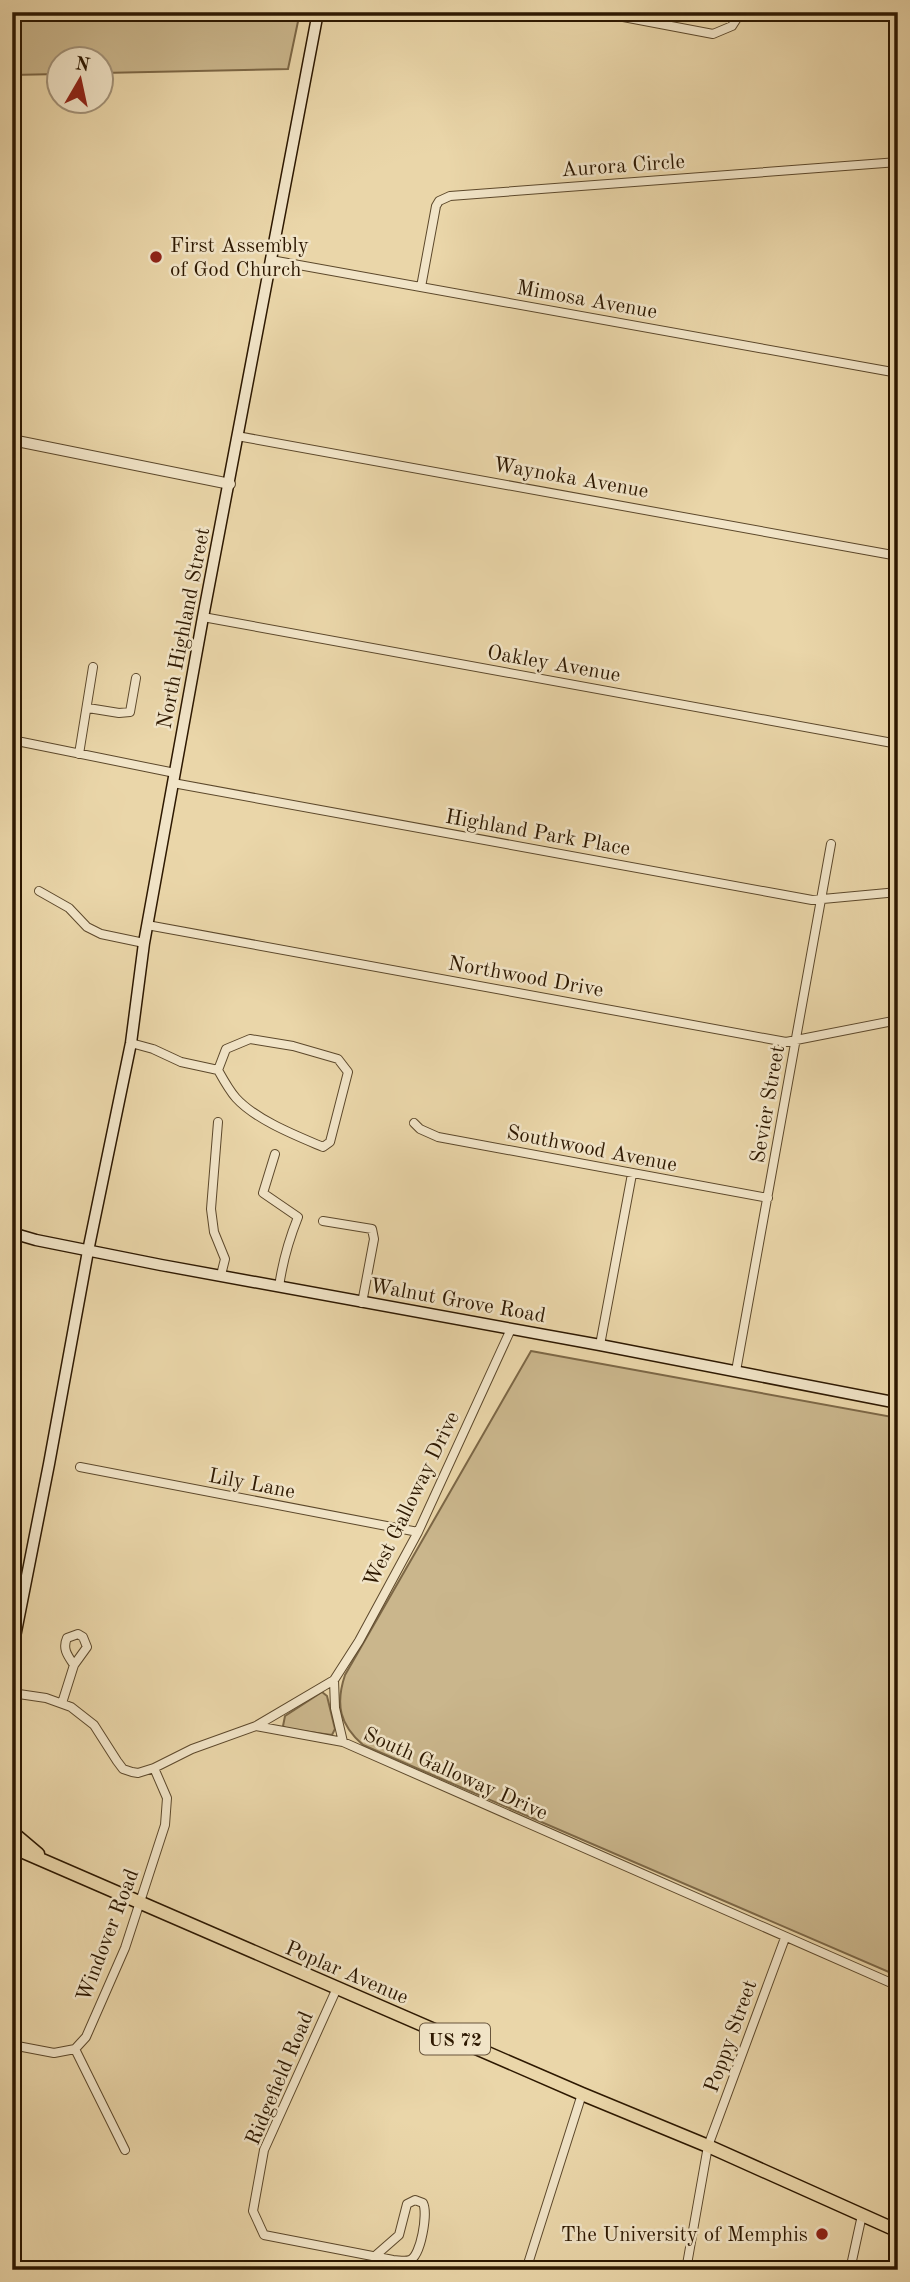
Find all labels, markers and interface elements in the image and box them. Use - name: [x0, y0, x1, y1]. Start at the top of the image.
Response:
- north arrow: [46, 46, 116, 116]
- text: N: [74, 55, 91, 76]
- street label: Aurora Circle: [561, 152, 686, 181]
- place label: First Assembly of God Church: [170, 236, 309, 281]
- marker: First Assembly of God Church: [148, 249, 164, 265]
- street label: Mimosa Avenue: [515, 278, 659, 323]
- street label: Waynoka Avenue: [491, 454, 650, 502]
- street label: North Highland Street: [155, 526, 214, 731]
- street label: Oakley Avenue: [485, 642, 622, 687]
- street label: Highland Park Place: [444, 807, 632, 860]
- street label: Northwood Drive: [446, 953, 605, 1001]
- street label: Sevier Street: [748, 1044, 789, 1165]
- street label: Southwood Avenue: [505, 1123, 679, 1176]
- street label: Walnut Grove Road: [368, 1276, 547, 1327]
- street label: West Galloway Drive: [361, 1409, 464, 1591]
- street label: Lily Lane: [207, 1466, 297, 1503]
- street label: South Galloway Drive: [360, 1724, 551, 1825]
- street label: Windover Road: [73, 1866, 143, 2005]
- street label: Poplar Avenue: [282, 1938, 411, 2009]
- street label: Poppy Street: [701, 1977, 761, 2096]
- street label: Ridgefield Road: [243, 2009, 318, 2148]
- road number: US 72: [420, 2024, 490, 2054]
- place label: The University of Memphis: [561, 2225, 808, 2246]
- marker: The University of Memphis: [814, 2226, 830, 2242]

